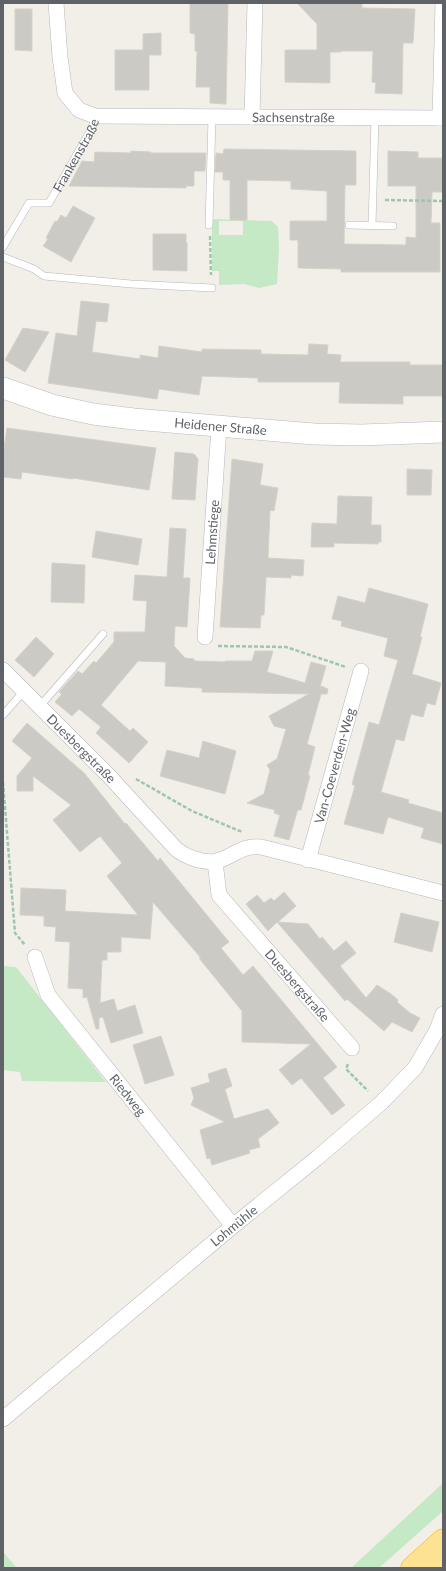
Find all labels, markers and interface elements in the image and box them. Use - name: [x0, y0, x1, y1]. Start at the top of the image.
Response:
- street label: Sachsenstraße: [252, 109, 335, 125]
- street label: Frankenstraße: [49, 117, 102, 195]
- street label: Heidener Straße: [174, 414, 268, 438]
- street label: Lehmstiege: [202, 499, 222, 565]
- street label: Van-Coeverden-Weg: [311, 706, 358, 825]
- street label: Duesbergstraße: [44, 711, 119, 786]
- street label: Duesbergstraße: [262, 946, 334, 1025]
- street label: Riedweg: [106, 1071, 150, 1119]
- street label: Lohmühle: [207, 1202, 260, 1250]

